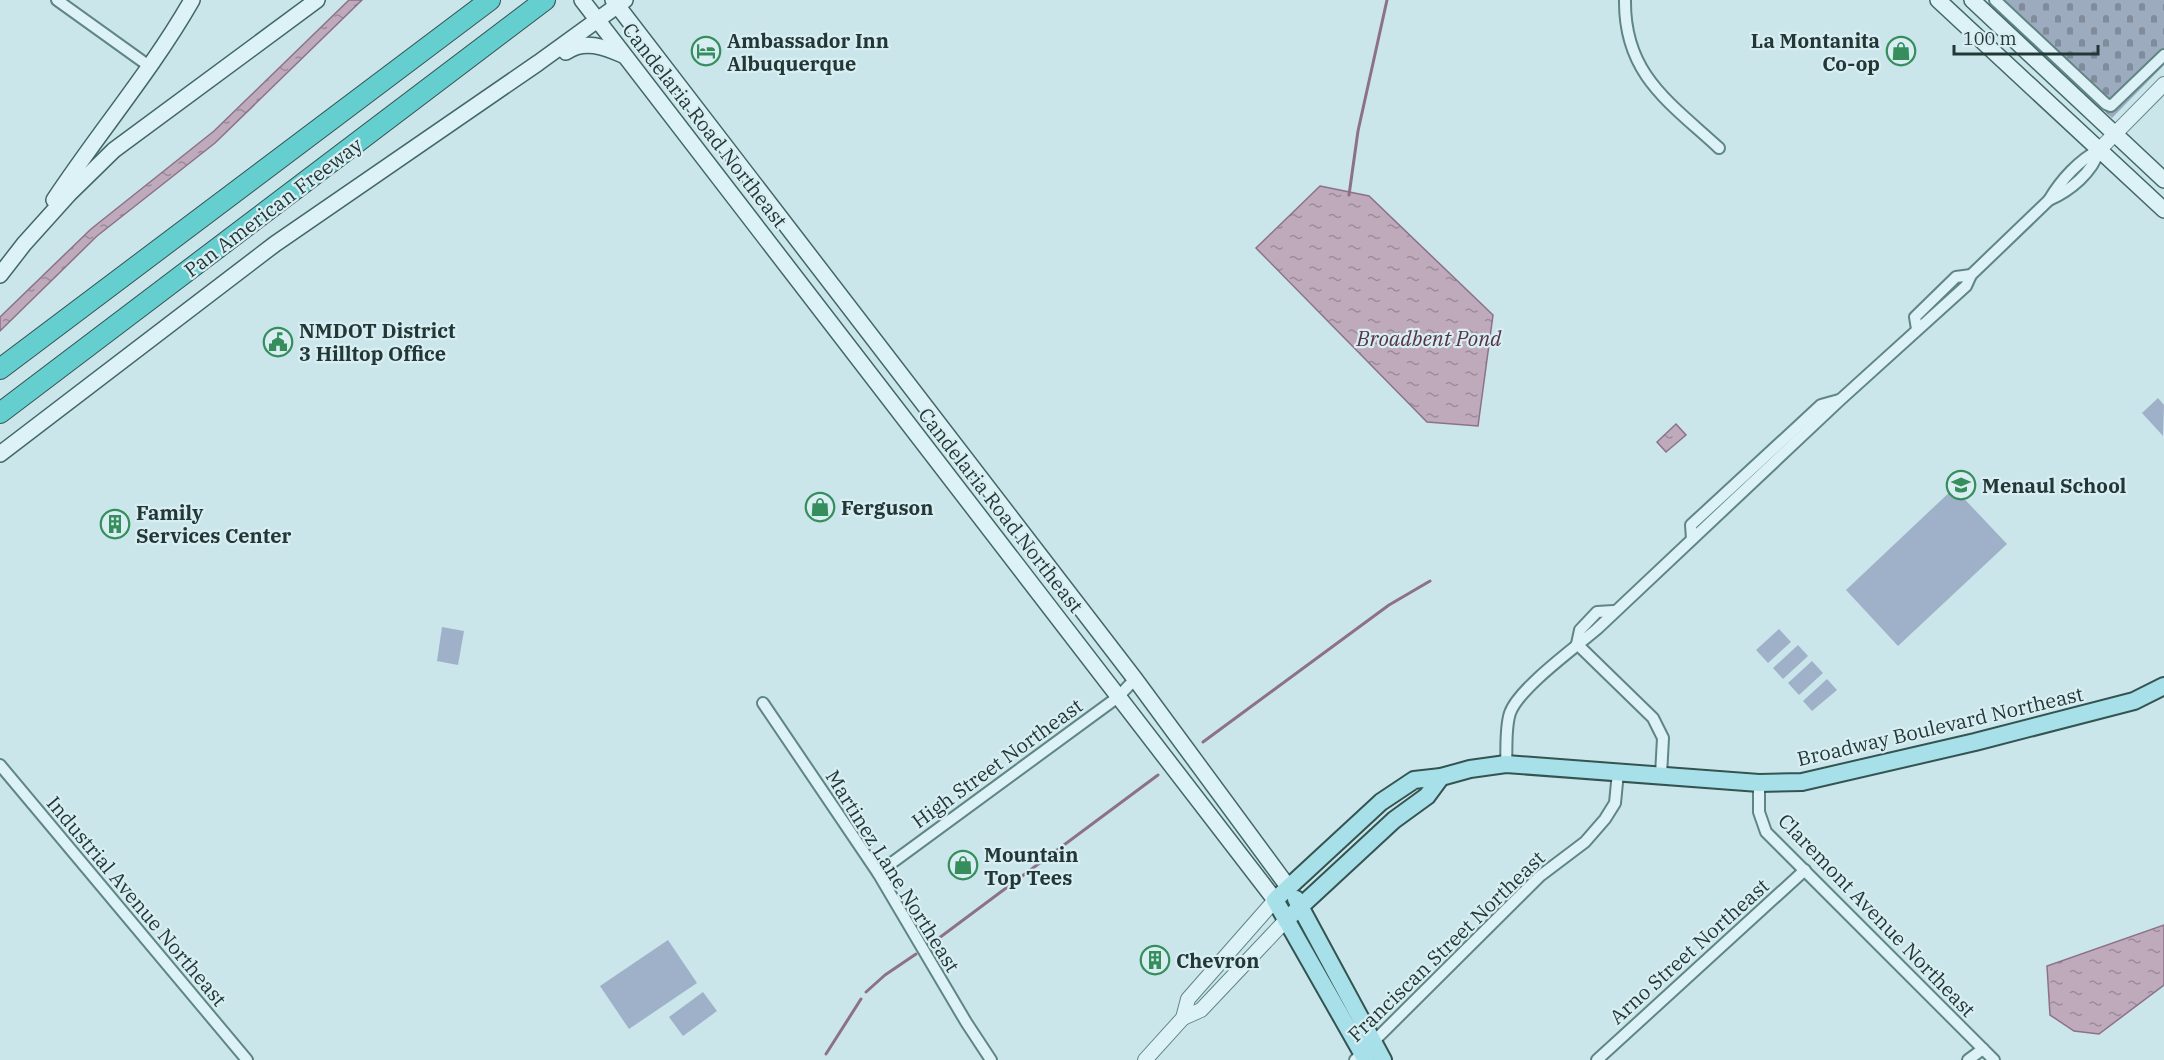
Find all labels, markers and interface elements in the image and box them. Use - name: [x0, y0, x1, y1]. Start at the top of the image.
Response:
- street label: Candelaria Road Northeast: [616, 17, 794, 233]
- scale bar: [1954, 18, 2098, 56]
- place label: Ambassador Inn Albuquerque: [727, 27, 889, 77]
- place label: La Montanita Co-op: [1751, 27, 1880, 77]
- text: 100 m: [1963, 27, 2017, 50]
- hotel icon: Ambassador Inn Albuquerque: [690, 35, 722, 67]
- shop icon: La Montanita Co-op: [1885, 35, 1917, 67]
- street label: Pan American Freeway: [178, 131, 368, 283]
- place label: NMDOT District 3 Hilltop Office: [299, 317, 456, 367]
- water label: Broadbent Pond: [1356, 324, 1502, 352]
- public building icon: NMDOT District 3 Hilltop Office: [262, 326, 294, 358]
- street label: Candelaria Road Northeast: [912, 402, 1090, 618]
- school or university icon: Menaul School: [1945, 469, 1977, 501]
- place label: Menaul School: [1982, 472, 2126, 499]
- shop icon: Ferguson: [804, 491, 836, 523]
- place label: Ferguson: [841, 494, 933, 521]
- place label: Family Services Center: [136, 499, 291, 549]
- building icon: Family Services Center: [99, 508, 131, 540]
- street label: Broadway Boulevard Northeast: [1794, 680, 2086, 772]
- street label: High Street Northeast: [906, 692, 1088, 834]
- street label: Martinez Lane Northeast: [820, 765, 966, 977]
- street label: Industrial Avenue Northeast: [41, 790, 233, 1012]
- street label: Claremont Avenue Northeast: [1772, 807, 1982, 1023]
- place label: Mountain Top Tees: [984, 841, 1079, 891]
- street label: Franciscan Street Northeast: [1342, 845, 1550, 1047]
- shop icon: Mountain Top Tees: [947, 849, 979, 881]
- street label: Arno Street Northeast: [1603, 872, 1775, 1030]
- building icon: Chevron: [1139, 944, 1171, 976]
- place label: Chevron: [1176, 947, 1259, 974]

